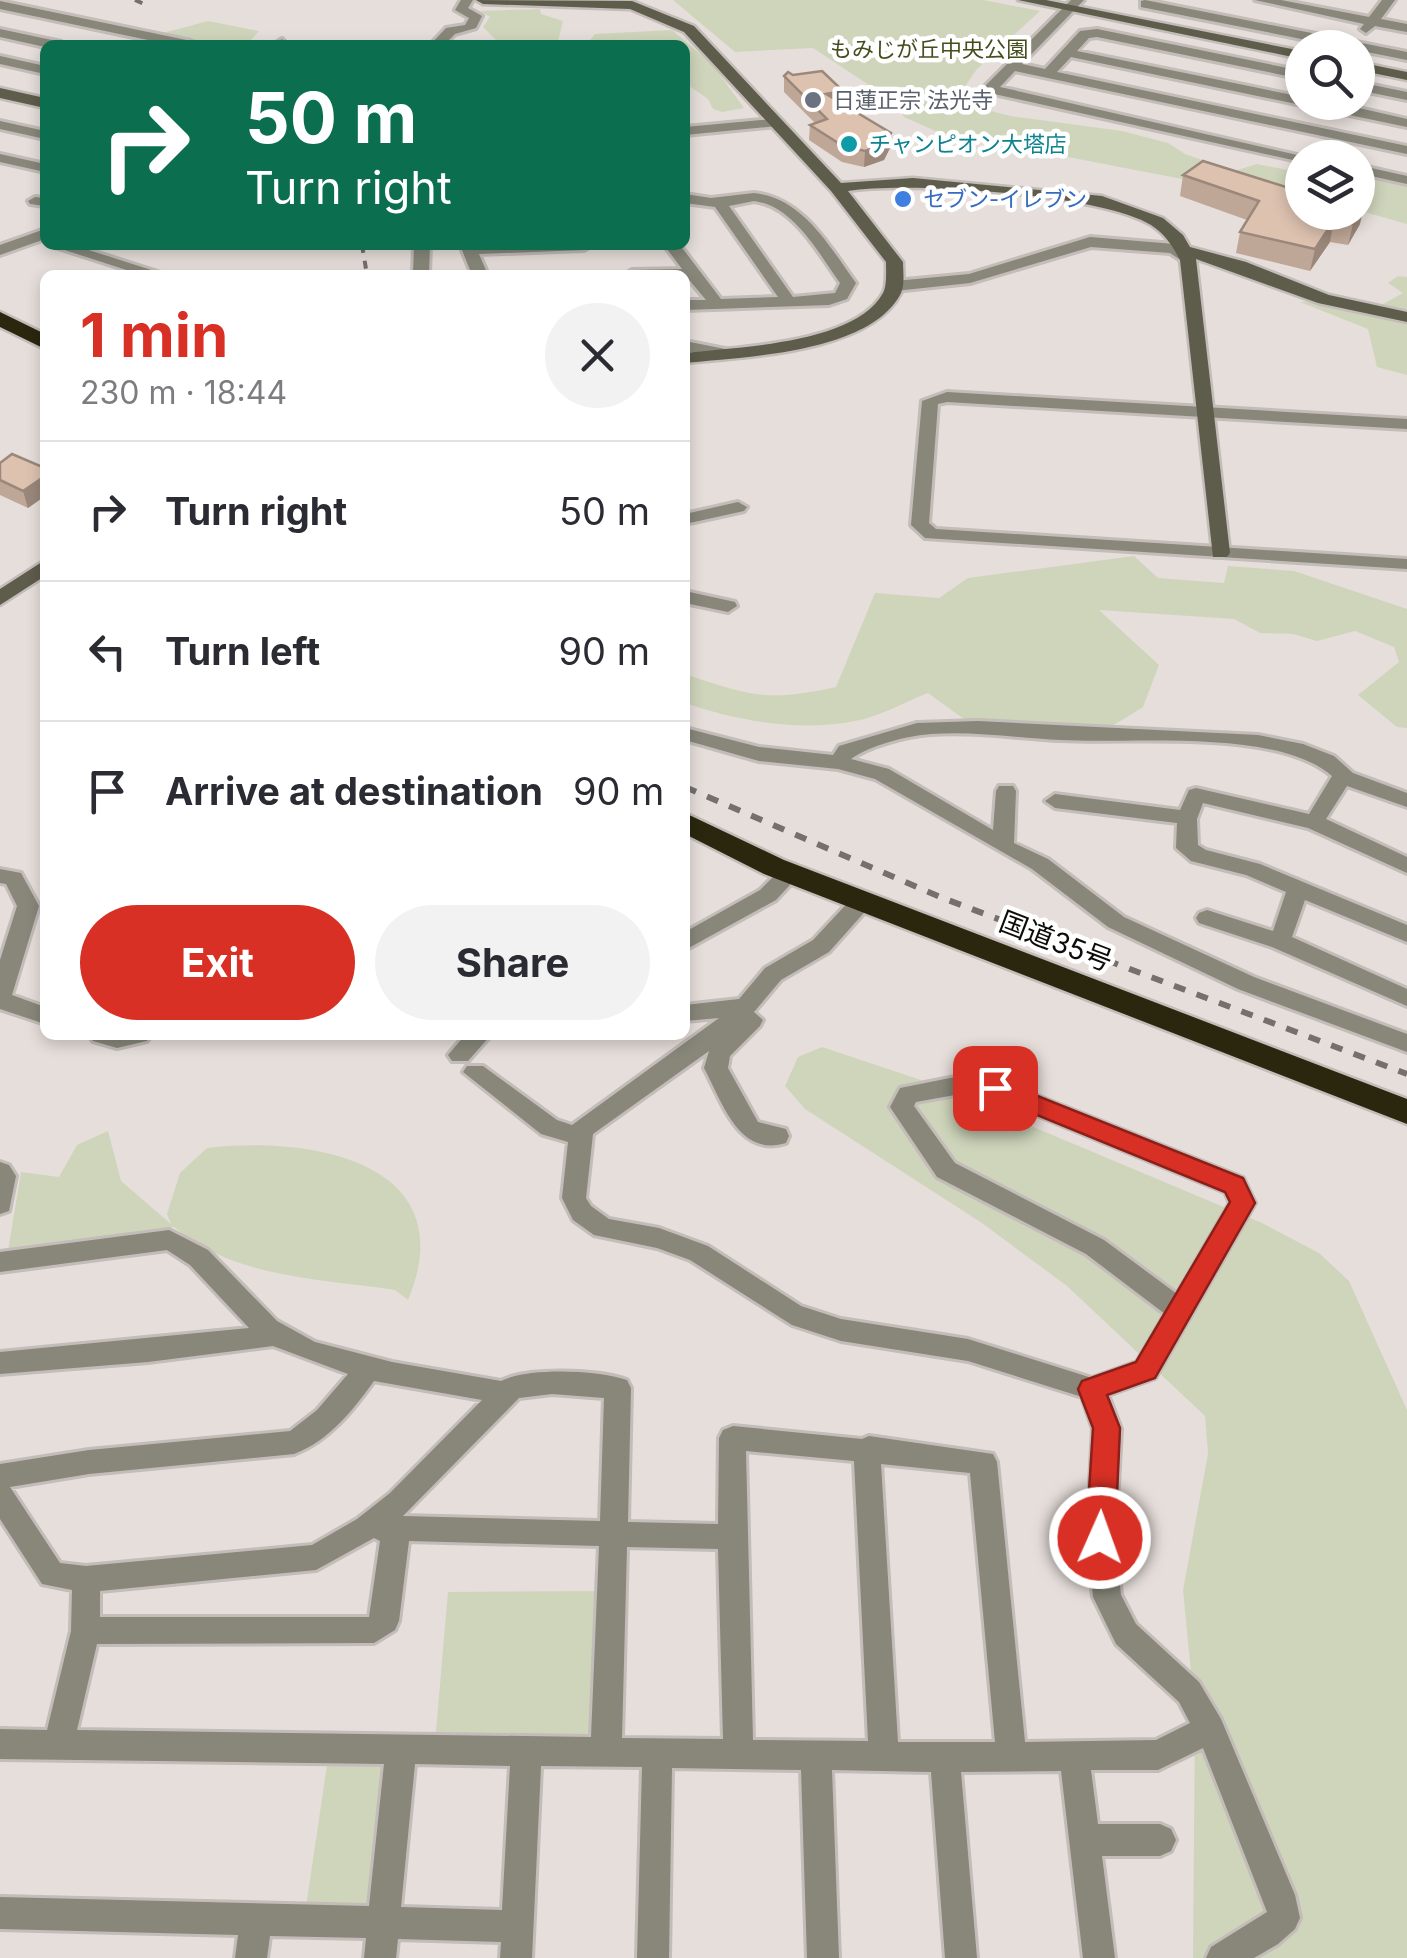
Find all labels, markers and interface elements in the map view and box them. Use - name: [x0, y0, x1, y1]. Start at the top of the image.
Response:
- map controls: [1285, 30, 1375, 230]
- button: search: [1285, 30, 1375, 120]
- park label: もみじが丘中央公園: [830, 36, 1028, 62]
- text: 50 m: [245, 75, 417, 160]
- icon: right: [80, 80, 210, 210]
- place label: 日蓮正宗 法光寺: [833, 87, 993, 113]
- marker: 日蓮正宗 法光寺: [802, 89, 824, 111]
- place label: チャンピオン大塔店: [869, 131, 1067, 157]
- marker: チャンピオン大塔店: [838, 133, 860, 155]
- button: layers: [1285, 140, 1375, 230]
- text: Turn right: [245, 160, 452, 215]
- place label: セブン-イレブン: [923, 186, 1087, 212]
- marker: セブン-イレブン: [892, 188, 914, 210]
- text: 1 min: [80, 299, 228, 371]
- button: close: [545, 303, 650, 408]
- text: 230 m · 18:44: [80, 373, 287, 412]
- icon: right: [80, 484, 135, 539]
- text: Turn right: [165, 488, 347, 534]
- text: 50 m: [559, 488, 650, 534]
- icon: left: [80, 624, 135, 679]
- text: Turn left: [165, 628, 320, 674]
- text: 90 m: [558, 628, 650, 674]
- icon: arrive: [80, 764, 135, 819]
- text: Arrive at destination: [165, 768, 543, 814]
- text: 90 m: [573, 768, 664, 814]
- street label: 国道35号: [995, 904, 1117, 978]
- button: Exit: [80, 905, 355, 1020]
- button: Share: [375, 905, 650, 1020]
- pin: [953, 1046, 1038, 1131]
- icon: arrive: [968, 1061, 1023, 1116]
- position arrow: [1048, 1486, 1152, 1590]

